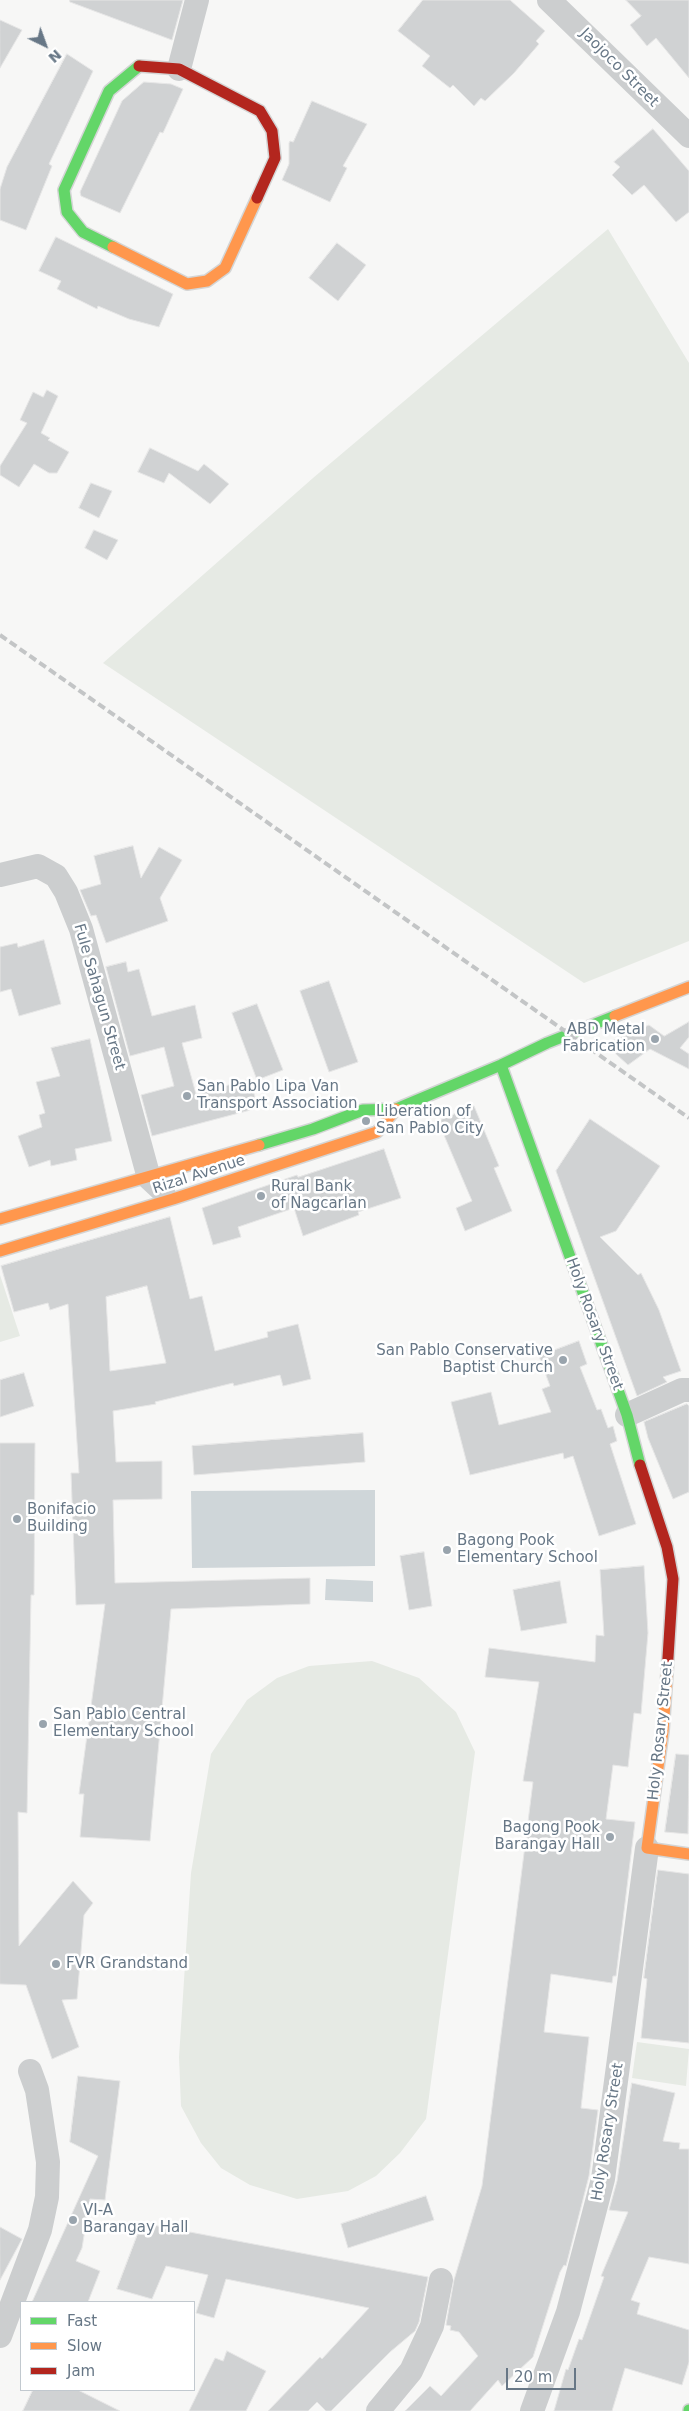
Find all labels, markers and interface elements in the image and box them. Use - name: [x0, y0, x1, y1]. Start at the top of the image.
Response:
- north arrow: [20, 20, 70, 70]
- street label: Jaojoco Street: [576, 25, 662, 111]
- text: N: [45, 46, 65, 66]
- street label: Fule Sahagun Street: [69, 922, 129, 1072]
- place label: ABD Metal Fabrication: [563, 1021, 645, 1056]
- marker: ABD Metal Fabrication: [649, 1033, 661, 1045]
- place label: San Pablo Lipa Van Transport Association: [197, 1078, 358, 1113]
- marker: San Pablo Lipa Van Transport Association: [181, 1090, 193, 1102]
- place label: Liberation of San Pablo City: [376, 1103, 484, 1138]
- marker: Liberation of San Pablo City: [360, 1115, 372, 1127]
- street label: Rizal Avenue: [150, 1152, 248, 1198]
- place label: Rural Bank of Nagcarlan: [271, 1178, 367, 1213]
- marker: Rural Bank of Nagcarlan: [255, 1190, 267, 1202]
- street label: Holy Rosary Street: [562, 1255, 626, 1393]
- place label: San Pablo Conservative Baptist Church: [376, 1342, 553, 1377]
- marker: San Pablo Conservative Baptist Church: [557, 1354, 569, 1366]
- place label: Bonifacio Building: [27, 1501, 96, 1536]
- marker: Bonifacio Building: [11, 1513, 23, 1525]
- place label: Bagong Pook Elementary School: [457, 1532, 598, 1567]
- marker: Bagong Pook Elementary School: [441, 1544, 453, 1556]
- street label: Holy Rosary Street: [645, 1661, 677, 1801]
- place label: San Pablo Central Elementary School: [53, 1706, 194, 1741]
- marker: San Pablo Central Elementary School: [37, 1718, 49, 1730]
- place label: Bagong Pook Barangay Hall: [494, 1819, 600, 1854]
- marker: Bagong Pook Barangay Hall: [604, 1831, 616, 1843]
- place label: FVR Grandstand: [66, 1955, 188, 1973]
- marker: FVR Grandstand: [50, 1958, 62, 1970]
- street label: Holy Rosary Street: [588, 2062, 628, 2202]
- place label: VI-A Barangay Hall: [83, 2202, 189, 2237]
- marker: VI-A Barangay Hall: [67, 2214, 79, 2226]
- legend: [20, 2301, 195, 2391]
- text: Fast: [67, 2312, 97, 2330]
- text: Slow: [67, 2337, 102, 2355]
- scale bar: [509, 2358, 579, 2390]
- text: Jam: [67, 2362, 95, 2380]
- text: 20 m: [514, 2368, 552, 2386]

